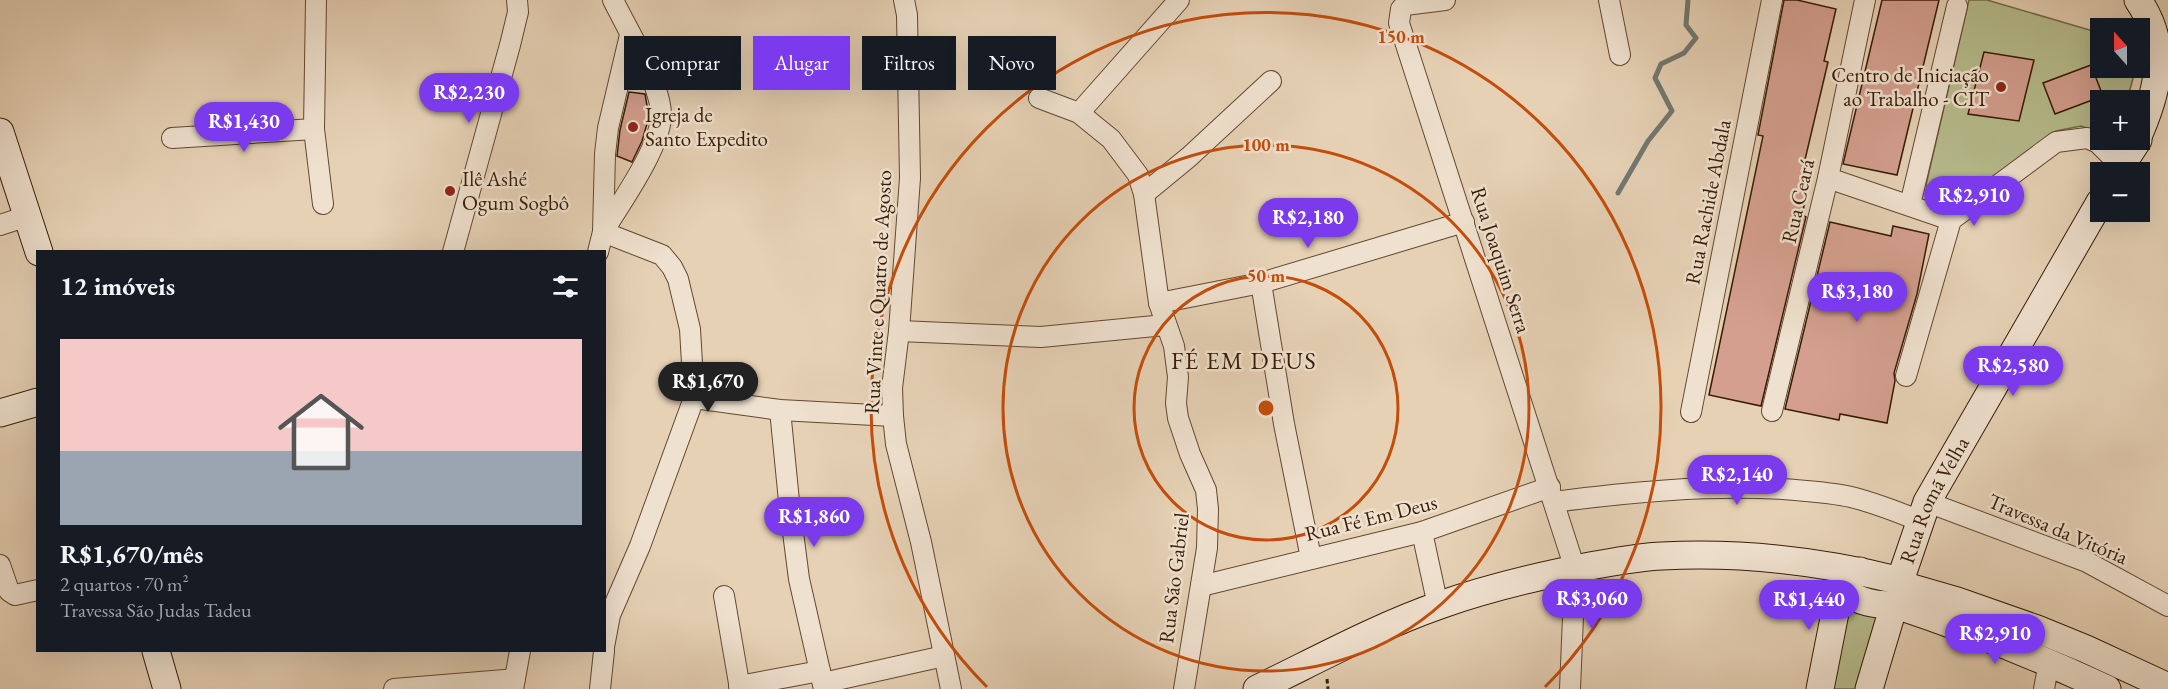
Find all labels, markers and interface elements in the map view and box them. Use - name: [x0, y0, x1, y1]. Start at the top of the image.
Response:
- north arrow: [2090, 18, 2150, 78]
- map controls: [2090, 18, 2150, 222]
- text: 150 m: [1377, 25, 1425, 48]
- chip: Comprar: [624, 36, 741, 90]
- chip: Alugar: [753, 36, 850, 90]
- chip: Filtros: [862, 36, 956, 90]
- chip: Novo: [968, 36, 1056, 90]
- place label: Centro de Iniciação ao Trabalho - CIT: [1831, 61, 1990, 112]
- pin: R$2,230: [414, 73, 524, 124]
- text: R$2,230: [433, 79, 505, 105]
- marker: Centro de Iniciação ao Trabalho - CIT: [1994, 80, 2008, 94]
- button: +: [2090, 90, 2150, 150]
- place label: Igreja de Santo Expedito: [645, 101, 768, 152]
- pin: R$1,430: [189, 102, 299, 153]
- text: R$1,430: [208, 108, 280, 134]
- street label: Rua Rachide Abdala: [1678, 117, 1737, 287]
- marker: Igreja de Santo Expedito: [626, 120, 640, 134]
- text: 100 m: [1242, 133, 1290, 156]
- street label: Rua Ceará: [1775, 156, 1820, 246]
- button: −: [2090, 162, 2150, 222]
- place label: Ilê Ashé Ogum Sogbô: [462, 165, 569, 216]
- street label: Rua Vinte e Quatro de Agosto: [858, 169, 898, 415]
- pin: R$2,910: [1919, 176, 2029, 227]
- text: R$2,910: [1938, 182, 2010, 208]
- street label: Rua Joaquim Serra: [1465, 183, 1538, 337]
- marker: Ilê Ashé Ogum Sogbô: [443, 184, 457, 198]
- pin: R$2,180: [1253, 198, 1363, 249]
- text: R$2,180: [1272, 204, 1344, 230]
- text: 50 m: [1247, 264, 1285, 287]
- text: 12 imóveis: [60, 269, 175, 303]
- icon: filters: [549, 270, 582, 303]
- pin: R$3,180: [1802, 272, 1912, 323]
- text: R$3,180: [1821, 278, 1893, 304]
- district label: FÉ EM DEUS: [1171, 345, 1317, 376]
- pin: R$2,580: [1958, 346, 2068, 397]
- text: R$2,580: [1977, 352, 2049, 378]
- pin: R$1,670: [653, 362, 763, 413]
- text: R$1,670: [672, 368, 744, 394]
- icon: home: [267, 378, 375, 486]
- centre of rings: [1256, 398, 1276, 418]
- street label: Rua Romã Velha: [1893, 431, 1975, 567]
- pin: R$2,140: [1682, 455, 1792, 506]
- text: R$2,140: [1701, 461, 1773, 487]
- street label: Travessa da Vitória: [1984, 487, 2133, 570]
- street label: Rua Fé Em Deus: [1302, 488, 1440, 547]
- pin: R$1,860: [759, 497, 869, 548]
- text: R$1,860: [778, 503, 850, 529]
- street label: Rua São Gabriel: [1152, 511, 1195, 645]
- text: R$1,670/mês: [60, 537, 203, 571]
- text: 2 quartos · 70 m²: [60, 571, 189, 597]
- pin: R$3,060: [1537, 579, 1647, 630]
- pin: R$1,440: [1754, 580, 1864, 631]
- text: R$3,060: [1556, 585, 1628, 611]
- text: R$1,440: [1773, 586, 1845, 612]
- text: Travessa São Judas Tadeu: [60, 597, 251, 623]
- pin: R$2,910: [1940, 614, 2050, 665]
- text: R$2,910: [1959, 620, 2031, 646]

